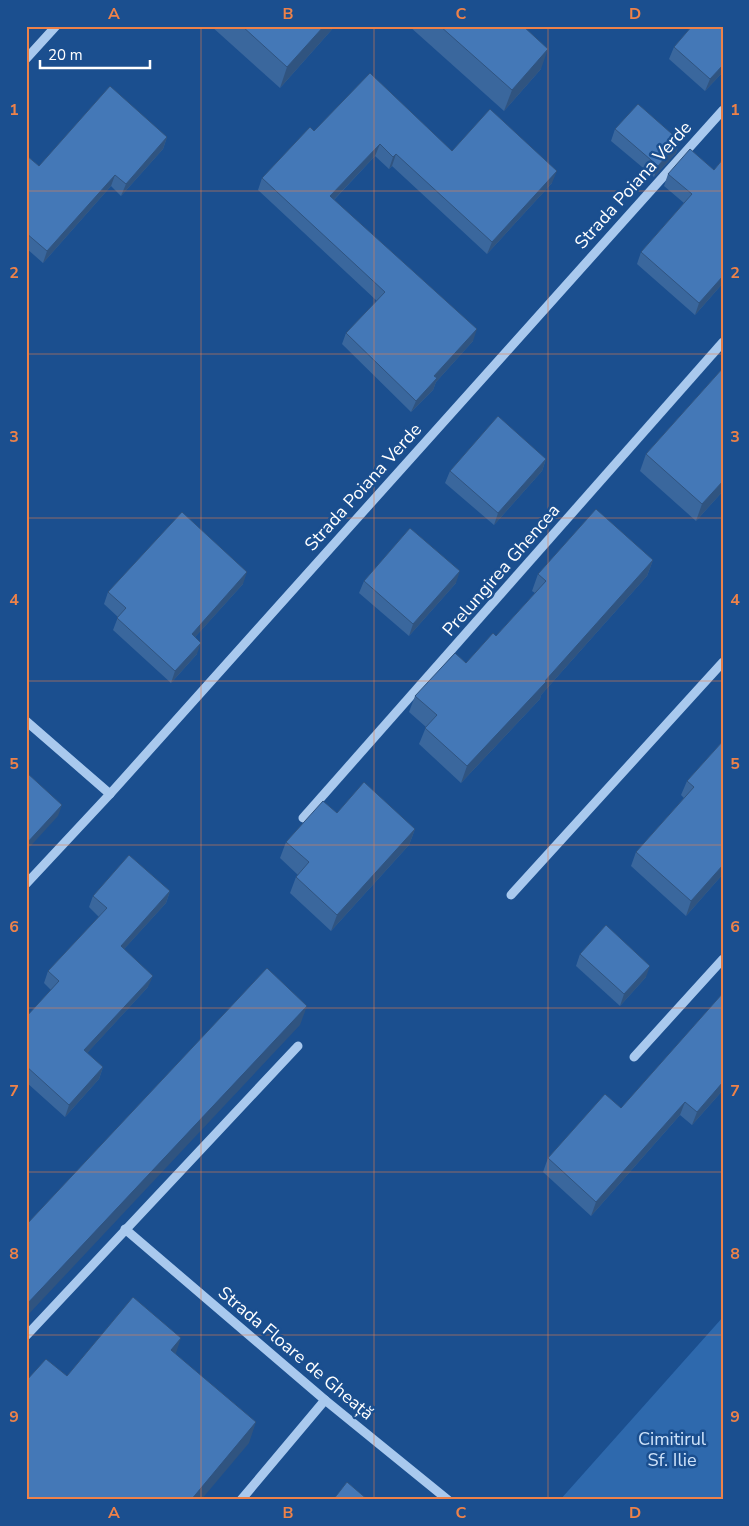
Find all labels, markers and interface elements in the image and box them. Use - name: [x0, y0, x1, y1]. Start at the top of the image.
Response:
- text: A: [108, 3, 120, 25]
- text: B: [282, 3, 294, 25]
- text: C: [456, 3, 467, 25]
- text: D: [629, 3, 641, 25]
- scale bar: [40, 38, 150, 70]
- text: 20 m: [48, 45, 83, 65]
- text: 1: [9, 99, 19, 121]
- text: 1: [730, 99, 740, 121]
- street label: Strada Poiana Verde: [569, 116, 697, 254]
- text: 2: [9, 262, 19, 284]
- text: 2: [730, 262, 740, 284]
- street label: Strada Poiana Verde: [299, 418, 427, 556]
- text: 3: [9, 426, 19, 448]
- text: 3: [730, 426, 740, 448]
- street label: Prelungirea Ghencea: [437, 499, 565, 641]
- text: 4: [9, 589, 19, 611]
- text: 4: [730, 589, 740, 611]
- text: 5: [9, 753, 19, 775]
- text: 5: [730, 753, 740, 775]
- text: 6: [9, 916, 19, 938]
- text: 6: [730, 916, 740, 938]
- text: 7: [9, 1080, 19, 1102]
- text: 7: [730, 1080, 740, 1102]
- text: 8: [9, 1243, 19, 1265]
- text: 8: [730, 1243, 740, 1265]
- street label: Strada Floare de Gheață: [213, 1281, 379, 1425]
- text: 9: [9, 1406, 19, 1428]
- text: 9: [730, 1406, 740, 1428]
- park label: Cimitirul Sf. Ilie: [638, 1427, 707, 1472]
- text: A: [108, 1502, 120, 1524]
- text: B: [282, 1502, 294, 1524]
- text: C: [456, 1502, 467, 1524]
- text: D: [629, 1502, 641, 1524]

